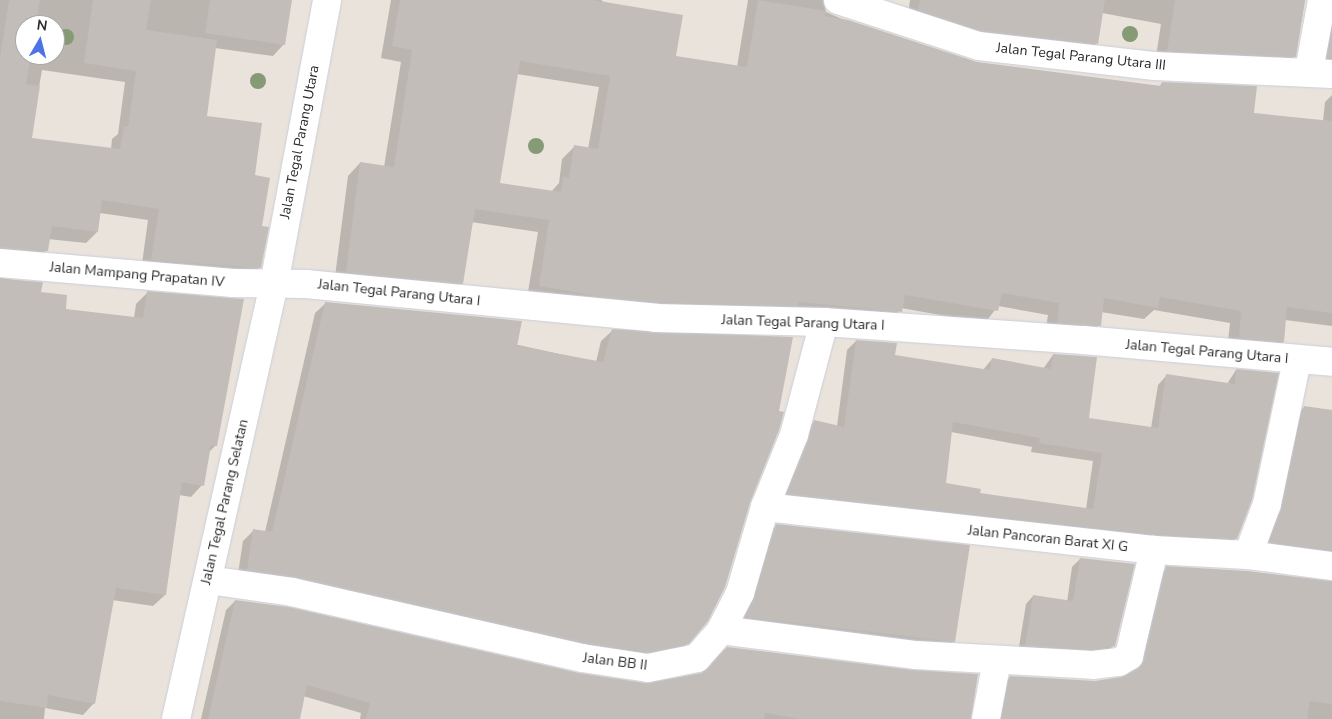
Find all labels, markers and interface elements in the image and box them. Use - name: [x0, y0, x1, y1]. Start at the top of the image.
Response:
- north arrow: [15, 15, 65, 65]
- text: N: [35, 16, 49, 36]
- street label: Jalan Tegal Parang Utara III: [995, 40, 1167, 74]
- street label: Jalan Tegal Parang Utara: [277, 64, 323, 220]
- street label: Jalan Mampang Prapatan IV: [49, 259, 225, 291]
- street label: Jalan Tegal Parang Utara I: [317, 276, 481, 310]
- street label: Jalan Tegal Parang Utara I: [721, 312, 885, 334]
- street label: Jalan Tegal Parang Utara I: [1125, 337, 1289, 367]
- street label: Jalan Tegal Parang Selatan: [198, 418, 252, 586]
- street label: Jalan Pancoran Barat XI G: [967, 522, 1129, 556]
- street label: Jalan BB II: [582, 650, 648, 674]

